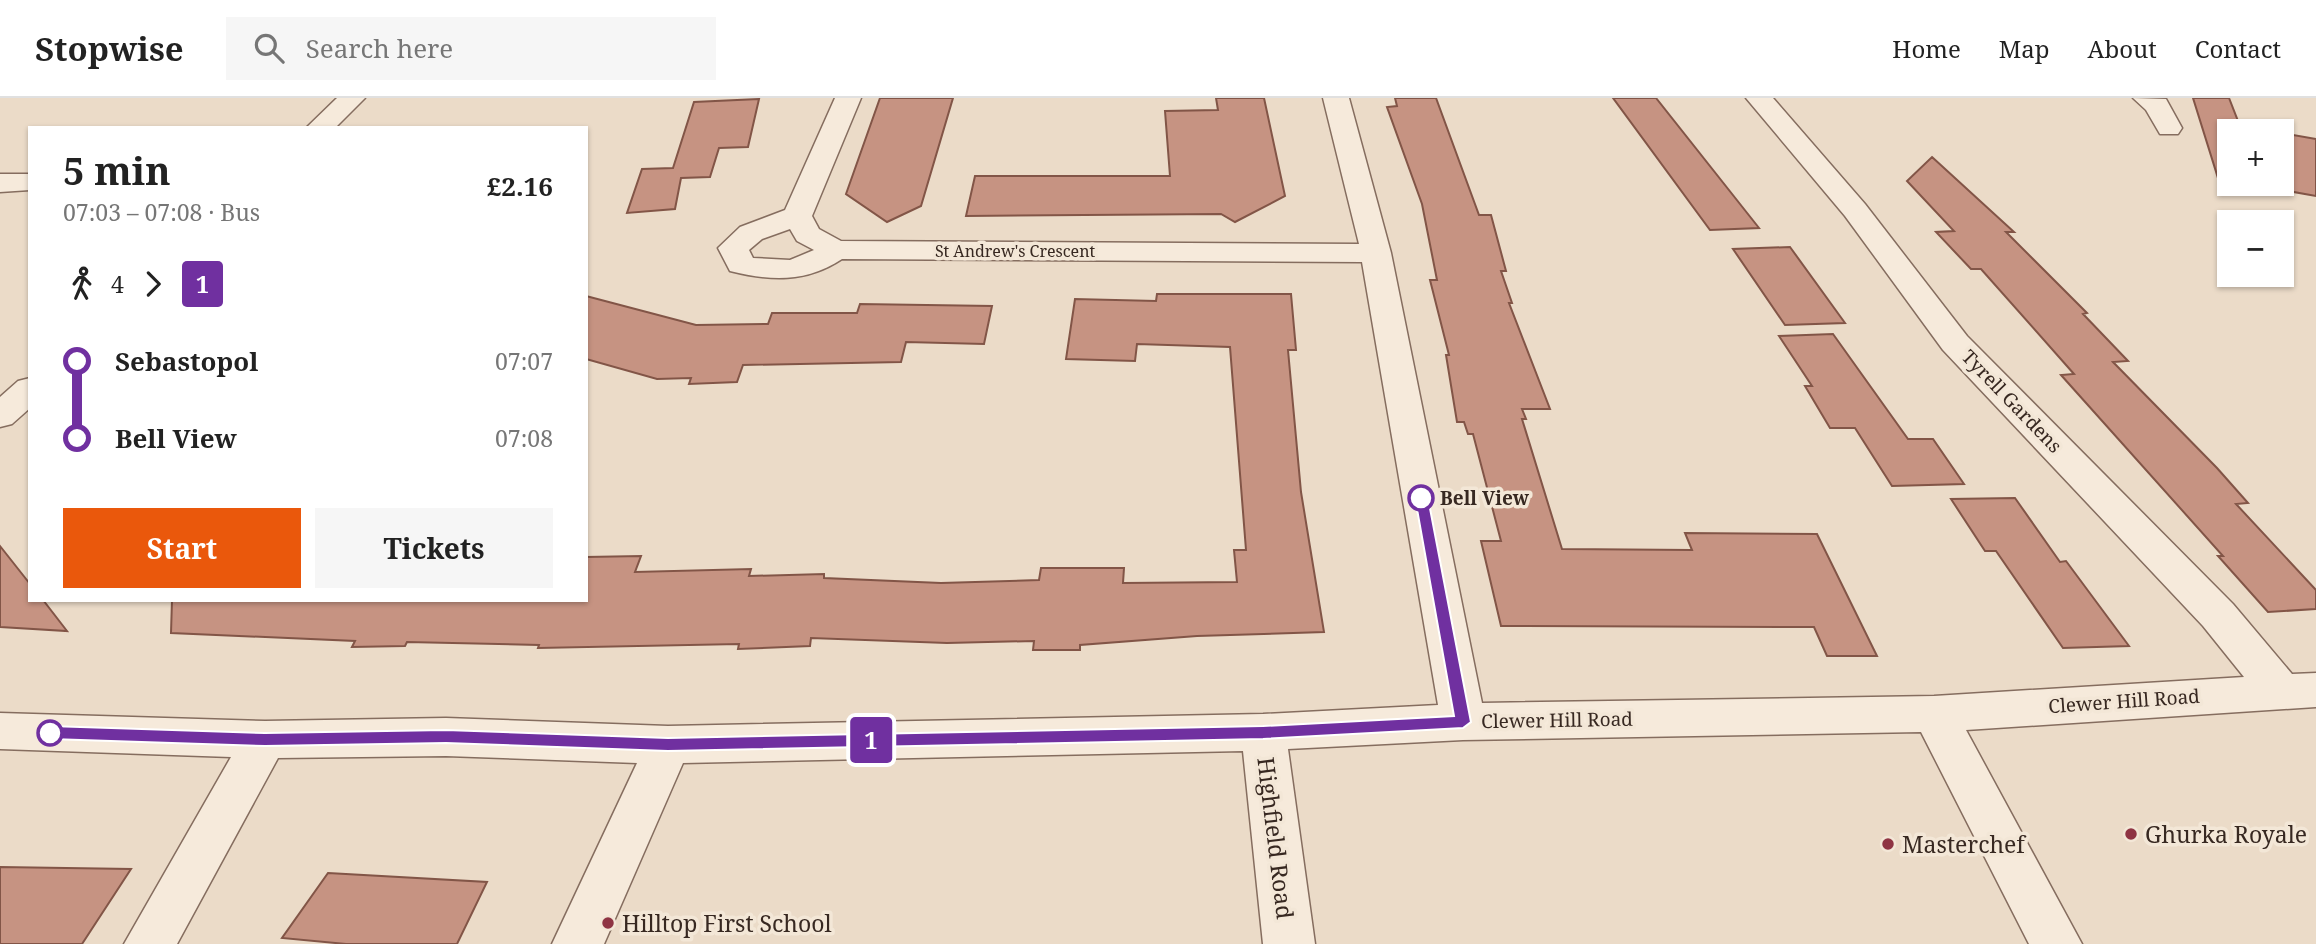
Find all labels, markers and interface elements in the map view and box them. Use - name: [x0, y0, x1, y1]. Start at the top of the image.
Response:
- search box: [226, 17, 716, 80]
- text: Stopwise: [35, 26, 184, 71]
- icon: search: [250, 29, 288, 67]
- text: Search here: [306, 30, 453, 66]
- text: Home: [1892, 32, 1961, 65]
- text: Map: [1999, 32, 2050, 65]
- text: About: [2088, 32, 2157, 65]
- text: Contact: [2195, 32, 2281, 65]
- map controls: [2217, 119, 2294, 287]
- button: +: [2217, 119, 2294, 196]
- text: 5 min: [63, 144, 171, 196]
- text: £2.16: [487, 168, 553, 204]
- text: 07:03 – 07:08 · Bus: [63, 196, 260, 228]
- button: −: [2217, 210, 2294, 287]
- street label: St Andrew's Crescent: [935, 240, 1095, 262]
- icon: walk: [63, 265, 101, 303]
- icon: forward: [134, 265, 172, 303]
- text: 1: [196, 267, 209, 300]
- text: 4: [111, 268, 124, 300]
- text: Sebastopol: [115, 343, 258, 379]
- street label: Tyrell Gardens: [1956, 344, 2068, 458]
- text: 07:07: [495, 345, 553, 377]
- text: Bell View: [115, 420, 237, 456]
- text: 07:08: [495, 422, 553, 454]
- marker: Bell View: [1408, 485, 1434, 511]
- place label: Bell View: [1440, 485, 1530, 511]
- button: Start: [63, 508, 301, 588]
- button: Tickets: [315, 508, 553, 588]
- street label: Clewer Hill Road: [2047, 683, 2201, 719]
- street label: Clewer Hill Road: [1481, 706, 1633, 734]
- line badge: 1: [848, 717, 894, 763]
- unlabelled marker: [37, 720, 63, 746]
- text: 1: [864, 723, 878, 756]
- street label: Highfield Road: [1250, 755, 1302, 921]
- place label: Ghurka Royale: [2145, 818, 2307, 850]
- marker: Ghurka Royale: [2123, 826, 2139, 842]
- place label: Masterchef: [1902, 828, 2027, 860]
- marker: Masterchef: [1880, 836, 1896, 852]
- place label: Hilltop First School: [622, 907, 832, 939]
- marker: Hilltop First School: [600, 915, 616, 931]

